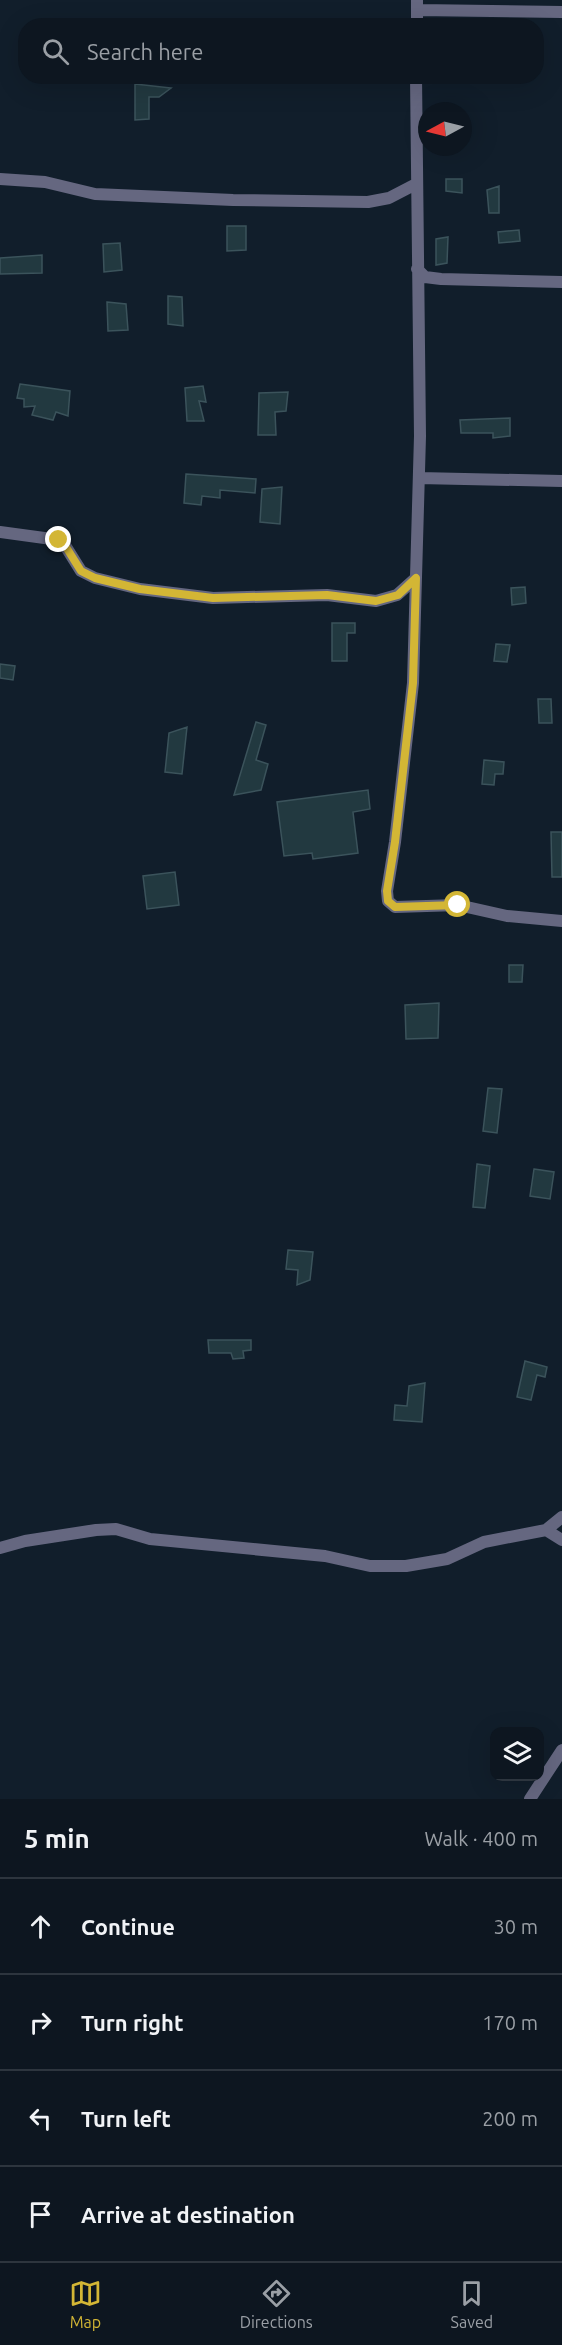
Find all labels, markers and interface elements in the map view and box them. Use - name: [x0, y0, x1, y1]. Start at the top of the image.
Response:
- search box: [18, 18, 544, 84]
- icon: search: [39, 35, 72, 68]
- text: Search here: [87, 39, 203, 64]
- north arrow: [418, 102, 472, 156]
- route end: [45, 526, 71, 552]
- route start: [444, 891, 470, 917]
- map controls: [490, 1727, 544, 1781]
- button: layers: [490, 1727, 544, 1781]
- text: 5 min: [24, 1824, 90, 1853]
- text: Walk · 400 m: [425, 1827, 538, 1850]
- icon: ahead: [24, 1910, 57, 1943]
- text: Continue: [81, 1914, 175, 1939]
- text: 30 m: [494, 1915, 538, 1938]
- icon: right: [24, 2006, 57, 2039]
- text: Turn right: [81, 2010, 183, 2035]
- text: 170 m: [482, 2011, 538, 2034]
- icon: left: [24, 2102, 57, 2135]
- text: Turn left: [81, 2106, 171, 2131]
- text: 200 m: [482, 2107, 538, 2130]
- icon: arrive: [24, 2198, 57, 2231]
- text: Arrive at destination: [81, 2202, 295, 2227]
- tab: Map: [69, 2277, 102, 2331]
- tab: Directions: [240, 2277, 313, 2331]
- tab: Saved: [451, 2277, 493, 2331]

